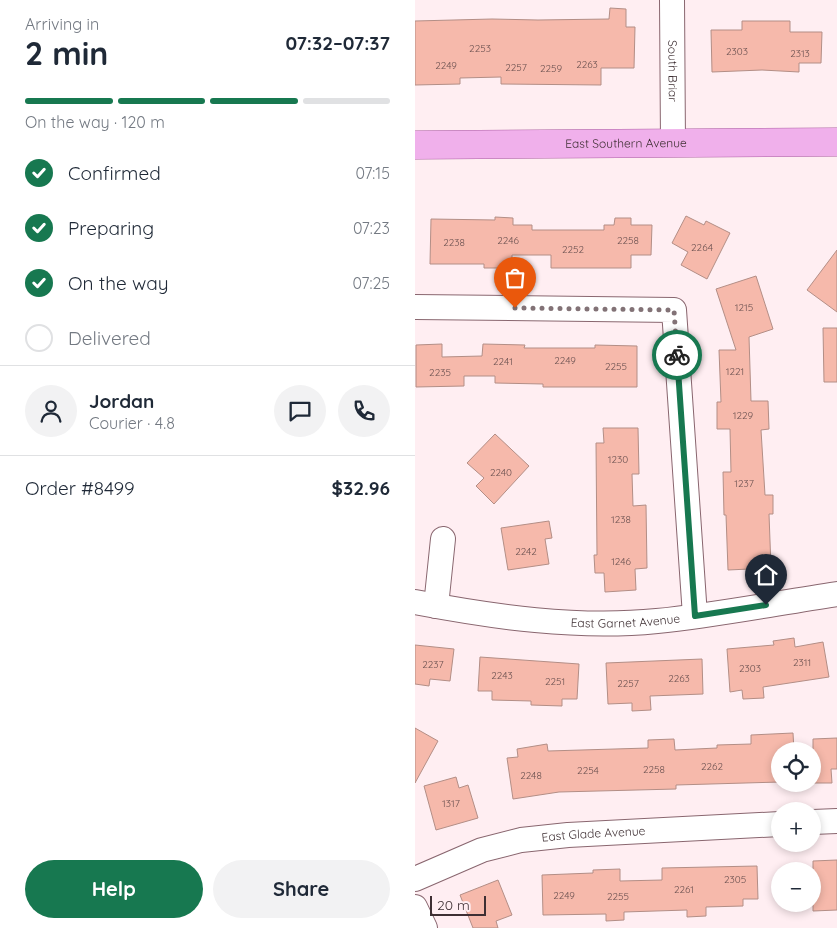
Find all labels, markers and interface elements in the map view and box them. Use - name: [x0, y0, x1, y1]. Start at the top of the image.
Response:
- text: Arriving in: [25, 14, 99, 34]
- text: 07:32–07:37: [285, 31, 390, 55]
- text: 2 min: [25, 33, 108, 73]
- street label: South Briar: [665, 40, 681, 102]
- house number: 2253: [469, 42, 491, 55]
- house number: 2303: [726, 45, 748, 58]
- house number: 2313: [790, 47, 810, 60]
- house number: 2263: [576, 58, 598, 71]
- house number: 2249: [435, 59, 457, 72]
- house number: 2257: [505, 61, 527, 74]
- house number: 2259: [540, 62, 562, 75]
- text: On the way · 120 m: [25, 112, 165, 132]
- street label: East Southern Avenue: [565, 135, 687, 151]
- icon: check: [25, 159, 53, 187]
- text: Confirmed: [68, 161, 161, 185]
- text: 07:15: [356, 163, 390, 183]
- icon: check: [25, 214, 53, 242]
- text: Preparing: [68, 216, 154, 240]
- text: 07:23: [353, 218, 390, 238]
- house number: 2246: [497, 234, 519, 247]
- house number: 2258: [617, 234, 639, 247]
- house number: 2238: [443, 236, 465, 249]
- house number: 2264: [691, 241, 713, 254]
- house number: 2252: [562, 243, 584, 256]
- pin: [494, 257, 536, 308]
- icon: bag: [501, 264, 529, 292]
- icon: check: [25, 269, 53, 297]
- text: On the way: [68, 271, 169, 295]
- text: 07:25: [353, 273, 390, 293]
- house number: 1215: [735, 301, 753, 314]
- text: Delivered: [68, 326, 151, 350]
- courier: [652, 330, 702, 380]
- icon: bike: [663, 341, 691, 369]
- house number: 2249: [554, 354, 576, 367]
- house number: 2241: [493, 355, 513, 368]
- house number: 2255: [605, 360, 627, 373]
- house number: 1221: [726, 365, 744, 378]
- house number: 2235: [429, 366, 451, 379]
- button: person: [25, 385, 77, 437]
- button: chat: [274, 385, 326, 437]
- button: phone: [338, 385, 390, 437]
- text: Jordan: [89, 389, 154, 413]
- house number: 1229: [733, 409, 754, 422]
- text: Courier · 4.8: [89, 413, 175, 433]
- house number: 1230: [608, 453, 628, 466]
- house number: 2240: [490, 466, 512, 479]
- text: Order #8499: [25, 476, 135, 500]
- text: $32.96: [332, 476, 390, 500]
- house number: 1237: [734, 477, 754, 490]
- house number: 1238: [611, 513, 631, 526]
- house number: 2242: [515, 545, 537, 558]
- pin: [745, 554, 787, 605]
- house number: 1246: [611, 555, 631, 568]
- icon: home: [752, 561, 780, 589]
- street label: East Garnet Avenue: [570, 610, 681, 631]
- house number: 2311: [793, 656, 811, 669]
- house number: 2237: [422, 658, 444, 671]
- house number: 2303: [739, 662, 761, 675]
- house number: 2243: [491, 669, 513, 682]
- house number: 2263: [668, 672, 690, 685]
- house number: 2251: [545, 675, 565, 688]
- house number: 2257: [617, 677, 639, 690]
- map controls: [771, 742, 821, 912]
- button: locate: [771, 742, 821, 792]
- house number: 2262: [701, 760, 723, 773]
- house number: 2258: [643, 763, 665, 776]
- house number: 2254: [577, 764, 599, 777]
- house number: 2248: [520, 769, 542, 782]
- house number: 1317: [442, 797, 460, 810]
- button: +: [771, 802, 821, 852]
- street label: East Glade Avenue: [541, 823, 646, 845]
- button: Help: [25, 860, 203, 918]
- button: Share: [213, 860, 390, 918]
- button: −: [771, 862, 821, 912]
- house number: 2305: [724, 873, 746, 886]
- house number: 2261: [674, 883, 694, 896]
- house number: 2249: [553, 889, 575, 902]
- house number: 2255: [607, 890, 629, 903]
- scale bar: [430, 893, 486, 916]
- text: 20 m: [437, 896, 470, 914]

